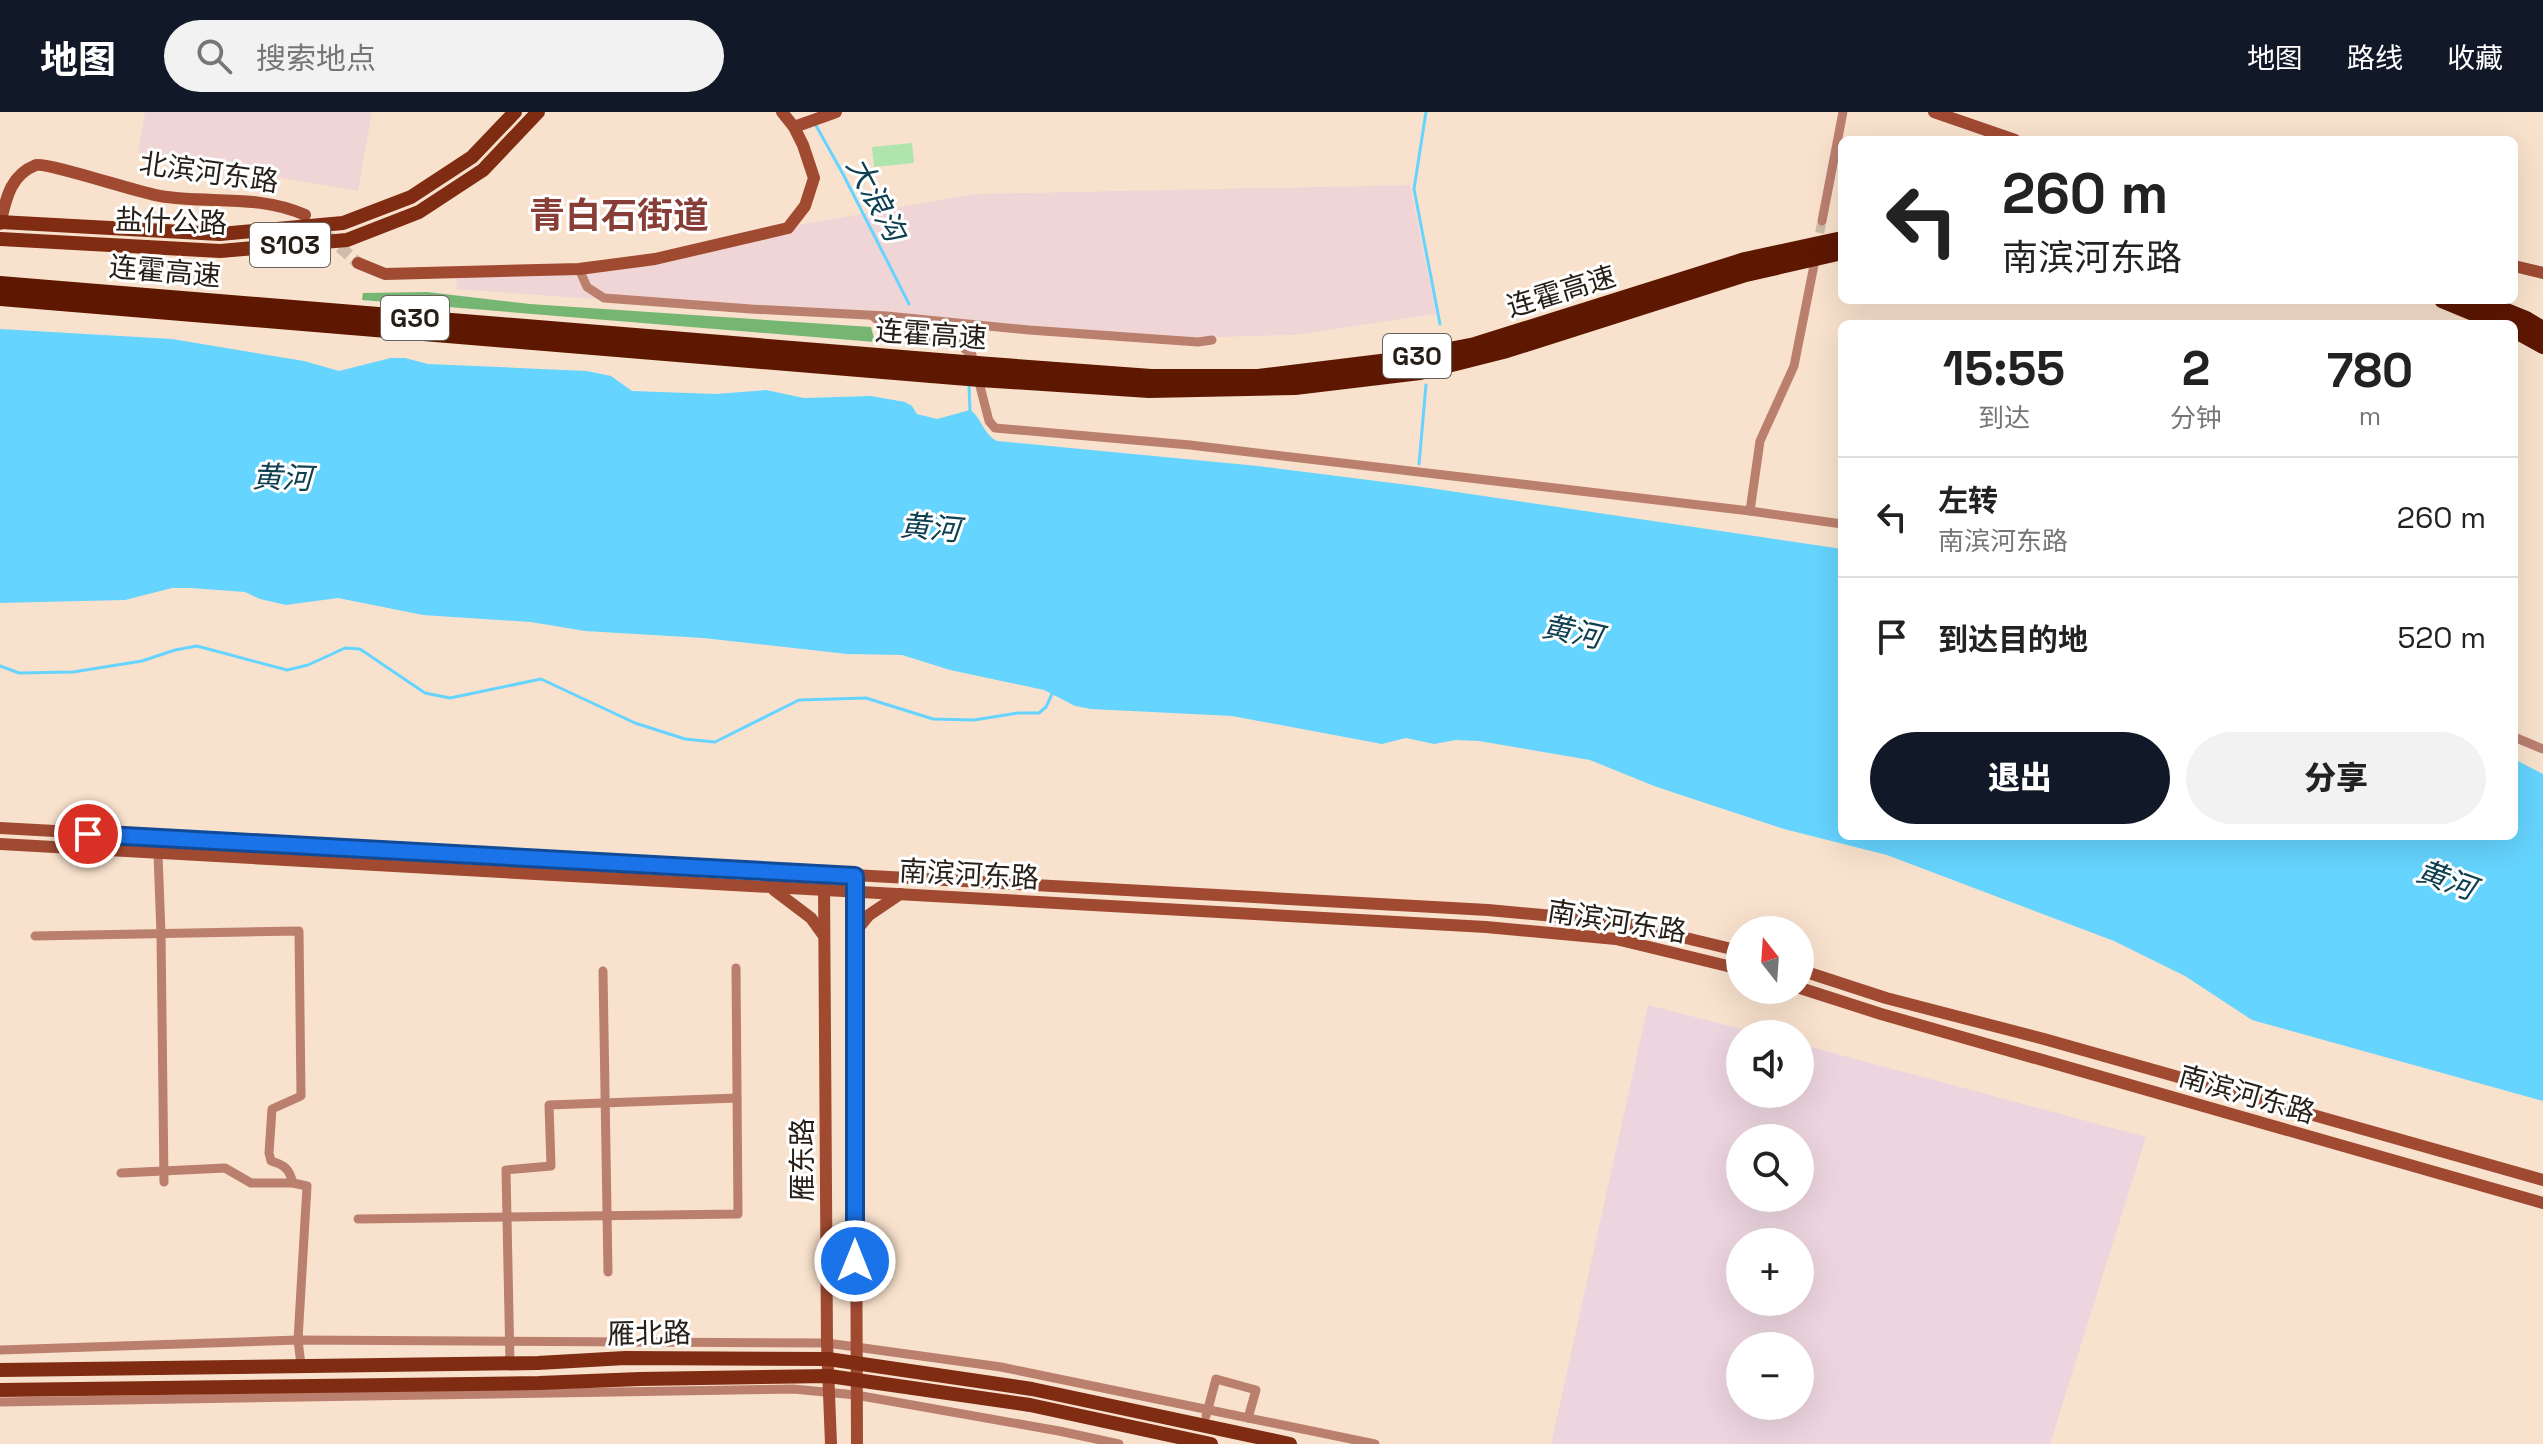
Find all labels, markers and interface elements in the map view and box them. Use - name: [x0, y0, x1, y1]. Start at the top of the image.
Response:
- search box: [164, 20, 724, 92]
- icon: search: [192, 34, 236, 78]
- text: 地图: [40, 36, 116, 84]
- text: 搜索地点: [256, 39, 376, 78]
- text: 地图: [2247, 40, 2303, 76]
- text: 路线: [2347, 40, 2403, 76]
- text: 收藏: [2447, 40, 2503, 76]
- street label: 北滨河东路: [137, 144, 281, 200]
- water label: 大浪沟: [838, 150, 916, 250]
- text: 260 m: [2002, 158, 2168, 229]
- icon: left: [1870, 168, 1974, 272]
- district label: 青白石街道: [529, 193, 709, 239]
- street label: 盐什公路: [114, 201, 228, 241]
- road number: S103: [250, 223, 330, 267]
- text: 南滨河东路: [2002, 235, 2182, 281]
- street label: 连霍高速: [108, 248, 222, 294]
- street label: 连霍高速: [1502, 257, 1620, 325]
- road number: G30: [381, 296, 449, 340]
- street label: 连霍高速: [874, 312, 988, 356]
- road number: G30: [1383, 334, 1451, 378]
- text: 15:55: [1943, 338, 2065, 399]
- text: 2: [2182, 338, 2210, 399]
- text: 780: [2327, 340, 2413, 401]
- text: m: [2359, 399, 2381, 433]
- text: 到达: [1978, 401, 2030, 435]
- text: 分钟: [2170, 401, 2222, 435]
- water label: 黄河: [251, 457, 318, 498]
- text: 左转: [1938, 481, 1998, 520]
- icon: left: [1870, 495, 1914, 539]
- text: 260 m: [2397, 498, 2486, 537]
- water label: 黄河: [898, 505, 967, 550]
- text: 南滨河东路: [1938, 524, 2068, 558]
- water label: 黄河: [1539, 606, 1610, 658]
- icon: arrive: [1870, 615, 1914, 659]
- text: 520 m: [2397, 618, 2486, 657]
- text: 到达目的地: [1938, 620, 2088, 659]
- button: 退出: [1870, 732, 2170, 824]
- button: 分享: [2186, 732, 2486, 824]
- pin: [54, 800, 122, 868]
- icon: arrive: [66, 812, 110, 856]
- water label: 黄河: [2411, 851, 2486, 910]
- street label: 南滨河东路: [898, 852, 1040, 896]
- street label: 南滨河东路: [1545, 892, 1689, 950]
- north arrow: [1726, 916, 1814, 1004]
- map controls: [1726, 916, 1814, 1420]
- button: sound: [1726, 1020, 1814, 1108]
- street label: 南滨河东路: [2175, 1057, 2319, 1131]
- street label: 雁东路: [784, 1118, 820, 1202]
- button: search: [1726, 1124, 1814, 1212]
- position arrow: [813, 1219, 897, 1303]
- button: +: [1726, 1228, 1814, 1316]
- street label: 雁北路: [607, 1314, 691, 1352]
- button: −: [1726, 1332, 1814, 1420]

